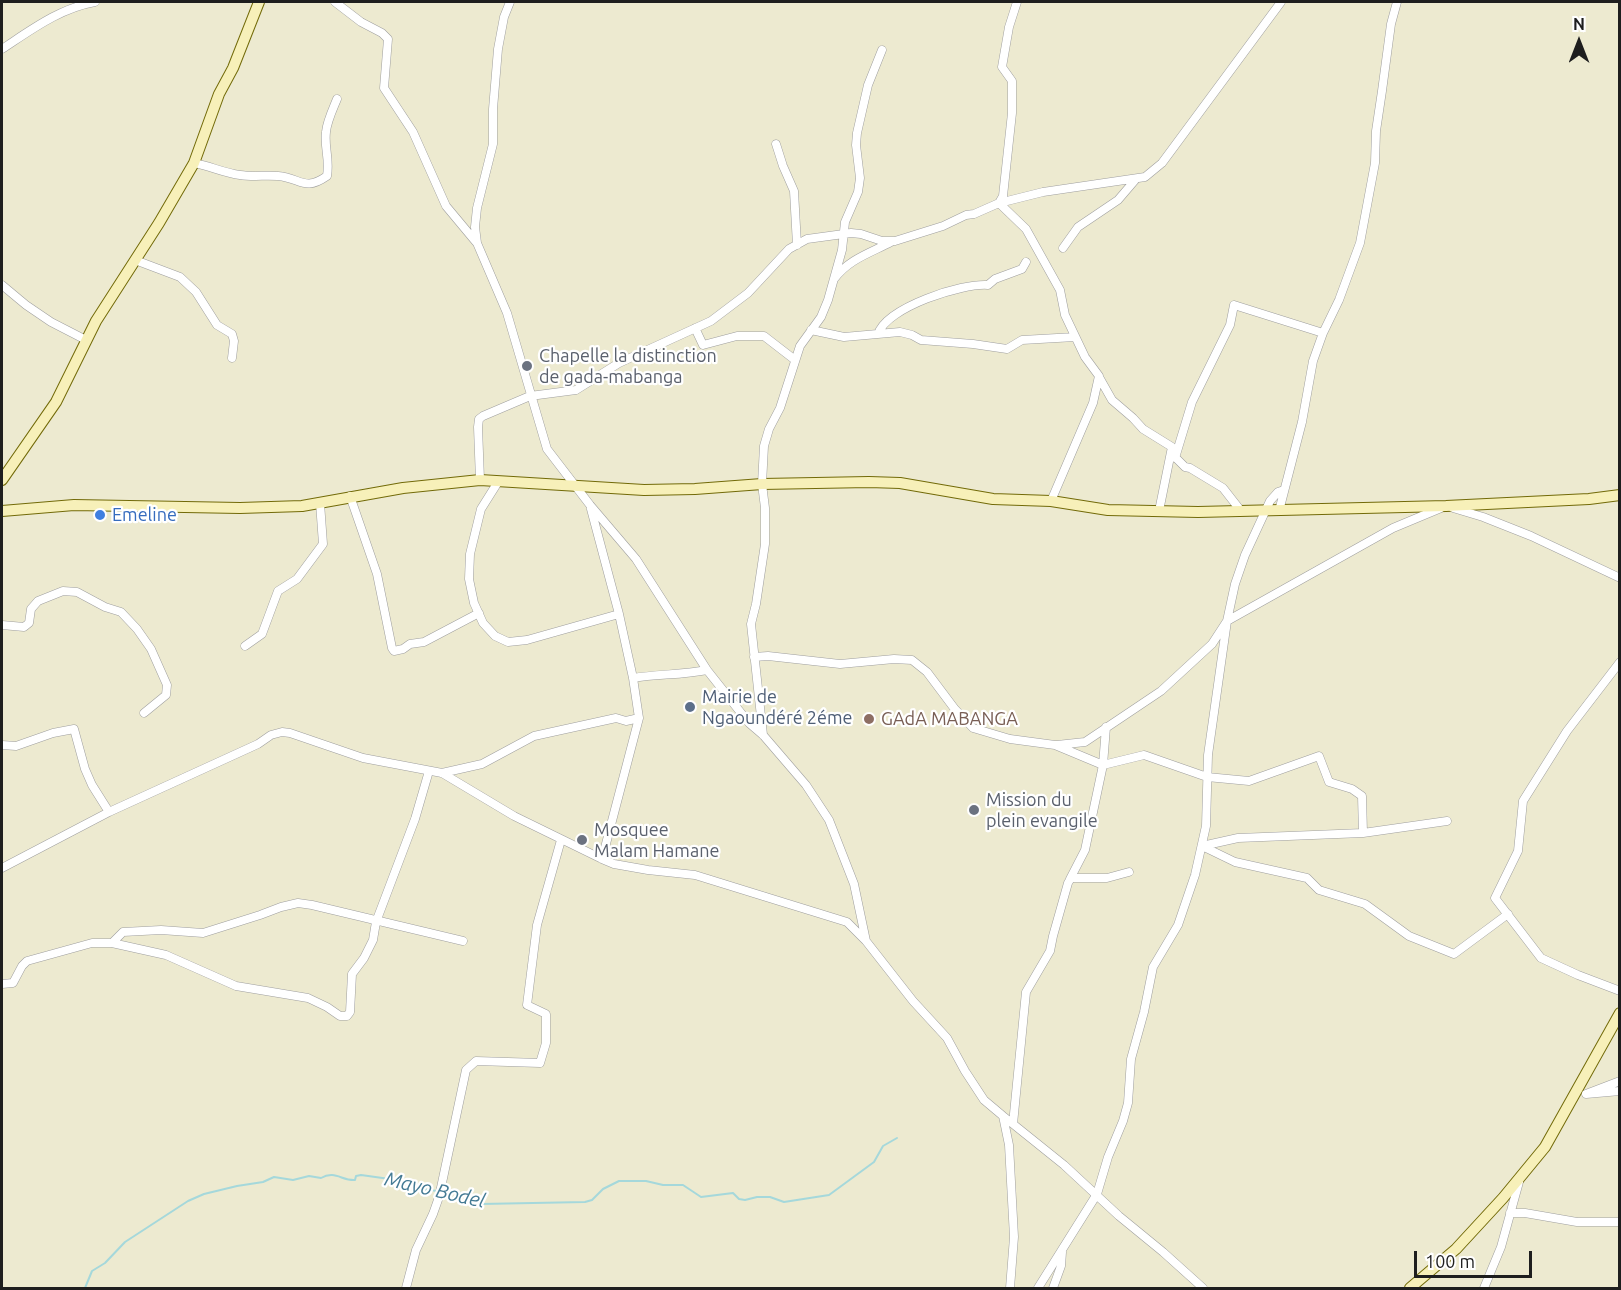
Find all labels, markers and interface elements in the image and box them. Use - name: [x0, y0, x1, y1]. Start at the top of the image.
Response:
- north arrow: [1549, 12, 1609, 72]
- text: N: [1573, 15, 1585, 33]
- place label: Chapelle la distinction de gada-mabanga: [539, 345, 717, 388]
- marker: Chapelle la distinction de gada-mabanga: [520, 359, 534, 373]
- place label: Emeline: [112, 504, 177, 526]
- marker: Emeline: [93, 508, 107, 522]
- place label: Mairie de Ngaoundéré 2éme: [702, 686, 852, 728]
- marker: Mairie de Ngaoundéré 2éme: [683, 700, 697, 714]
- place label: GAdA MABANGA: [881, 708, 1018, 730]
- marker: GAdA MABANGA: [862, 712, 876, 726]
- place label: Mission du plein evangile: [986, 789, 1098, 832]
- marker: Mission du plein evangile: [967, 803, 981, 817]
- place label: Mosquee Malam Hamane: [594, 819, 719, 862]
- marker: Mosquee Malam Hamane: [575, 833, 589, 847]
- water label: Mayo Bodel: [382, 1167, 488, 1213]
- scale bar: [1417, 1239, 1536, 1277]
- text: 100 m: [1425, 1251, 1475, 1271]

